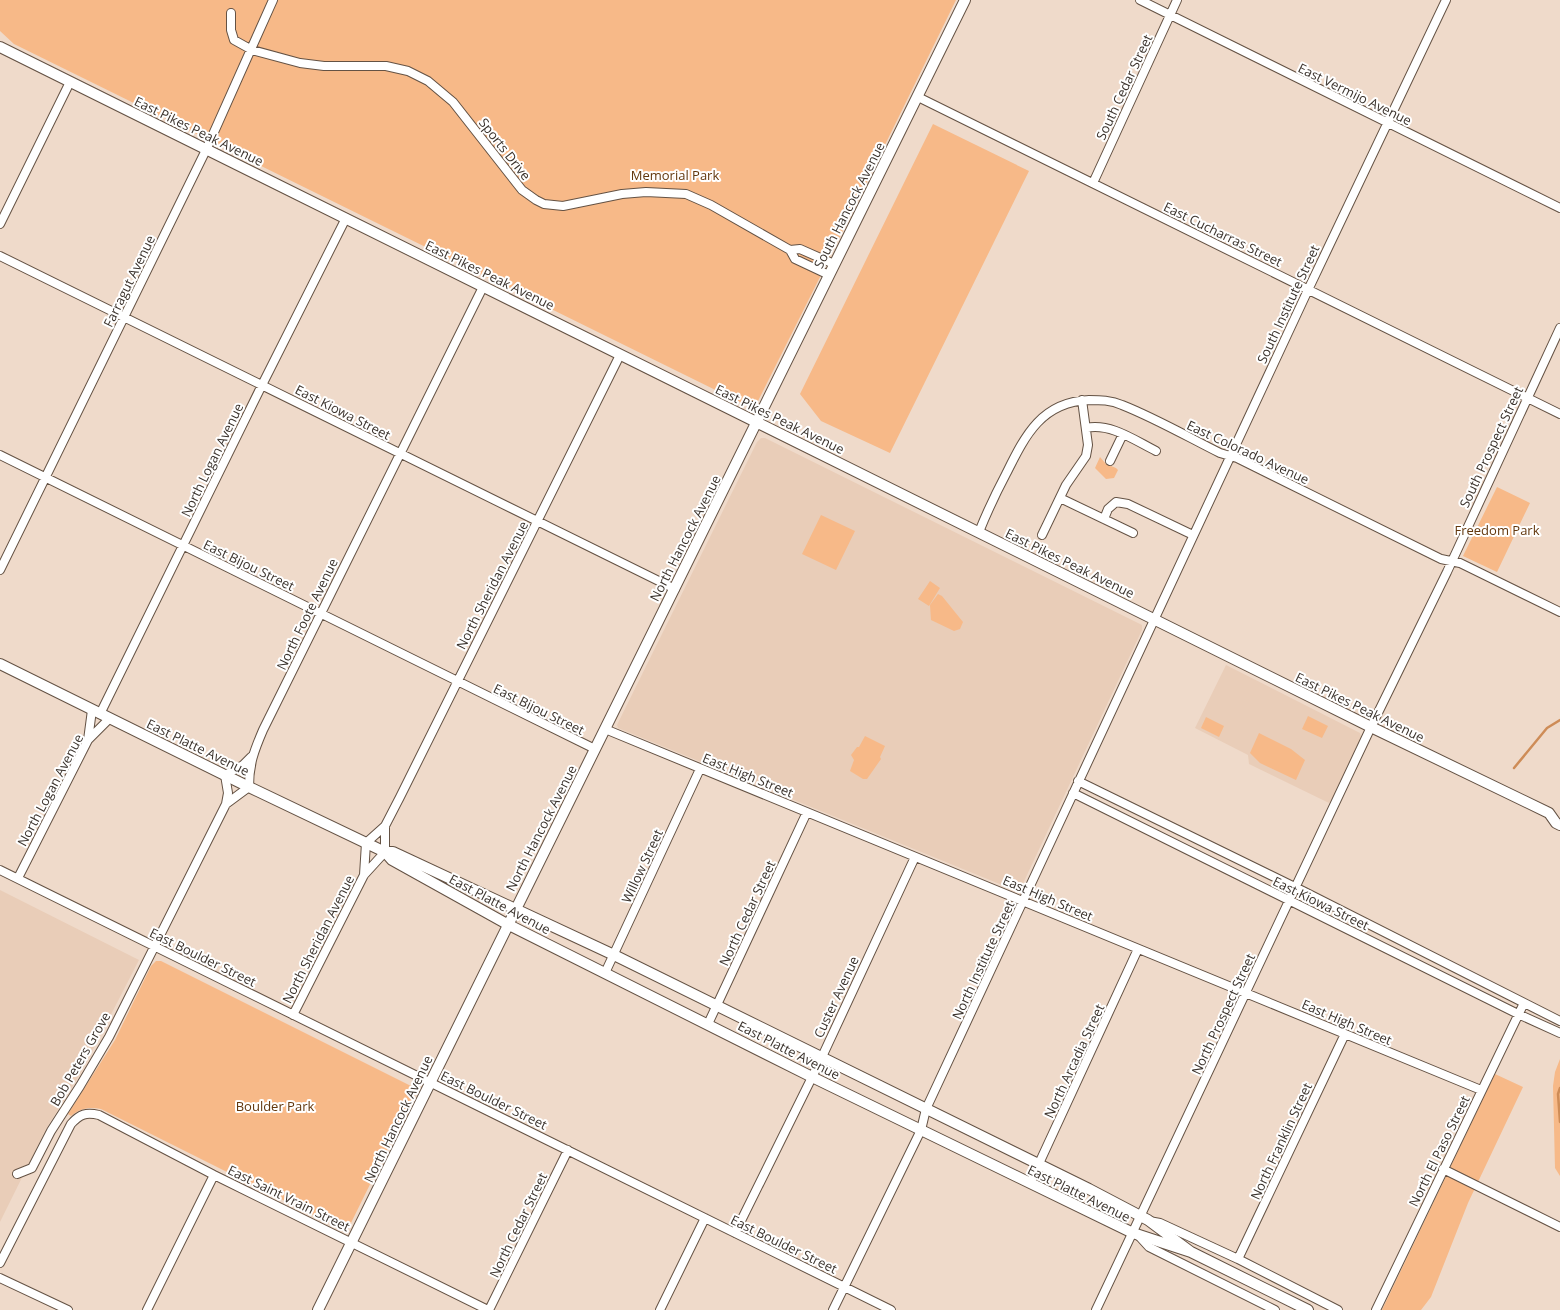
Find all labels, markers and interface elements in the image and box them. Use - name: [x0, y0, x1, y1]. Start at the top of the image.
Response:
- street label: South Cedar Street: [1092, 31, 1157, 143]
- street label: East Vermijo Avenue: [1295, 59, 1415, 129]
- street label: East Pikes Peak Avenue: [132, 92, 266, 170]
- street label: Sports Drive: [475, 114, 535, 184]
- street label: South Hancock Avenue: [809, 139, 889, 271]
- park label: Memorial Park: [631, 166, 719, 184]
- street label: East Cucharras Street: [1161, 197, 1286, 271]
- street label: Farragut Avenue: [99, 232, 159, 330]
- street label: East Pikes Peak Avenue: [423, 236, 557, 314]
- street label: South Institute Street: [1253, 241, 1324, 366]
- street label: East Kiowa Street: [292, 380, 394, 444]
- street label: East Pikes Peak Avenue: [713, 380, 847, 458]
- street label: South Prospect Street: [1455, 383, 1527, 511]
- street label: North Logan Avenue: [177, 400, 247, 520]
- street label: East Colorado Avenue: [1184, 416, 1312, 488]
- street label: North Hancock Avenue: [645, 472, 725, 604]
- street label: North Sheridan Avenue: [452, 518, 532, 652]
- park label: Freedom Park: [1455, 521, 1540, 539]
- street label: East Pikes Peak Avenue: [1003, 524, 1137, 602]
- street label: East Bijou Street: [201, 535, 298, 595]
- street label: North Foote Avenue: [272, 555, 342, 673]
- street label: East Pikes Peak Avenue: [1293, 668, 1427, 746]
- street label: East Bijou Street: [491, 679, 588, 739]
- street label: East Platte Avenue: [144, 714, 252, 780]
- street label: North Logan Avenue: [13, 731, 87, 849]
- street label: East High Street: [700, 749, 796, 802]
- street label: North Hancock Avenue: [501, 762, 581, 894]
- street label: Willow Street: [617, 826, 667, 906]
- street label: North Cedar Street: [715, 857, 780, 969]
- street label: East Platte Avenue: [446, 870, 554, 938]
- street label: East High Street: [1000, 871, 1096, 925]
- street label: North Sheridan Avenue: [278, 872, 358, 1006]
- street label: East Kiowa Street: [1270, 872, 1372, 934]
- street label: North Institute Street: [948, 897, 1019, 1022]
- street label: East Boulder Street: [147, 923, 260, 991]
- street label: North Prospect Street: [1187, 950, 1259, 1078]
- street label: Custer Avenue: [809, 953, 863, 1041]
- street label: East High Street: [1299, 995, 1395, 1049]
- street label: North Arcadia Street: [1040, 1001, 1109, 1121]
- street label: Bob Peters Grove: [46, 1009, 114, 1109]
- street label: East Platte Avenue: [735, 1017, 843, 1083]
- street label: North Hancock Avenue: [359, 1052, 437, 1186]
- street label: East Boulder Street: [438, 1066, 551, 1134]
- street label: North Franklin Street: [1246, 1079, 1316, 1202]
- street label: North El Paso Street: [1404, 1092, 1474, 1210]
- park label: Boulder Park: [236, 1097, 314, 1115]
- street label: East Platte Avenue: [1025, 1160, 1133, 1226]
- street label: East Saint Vrain Street: [225, 1161, 353, 1236]
- street label: North Cedar Street: [485, 1169, 551, 1280]
- street label: East Boulder Street: [728, 1210, 841, 1278]

